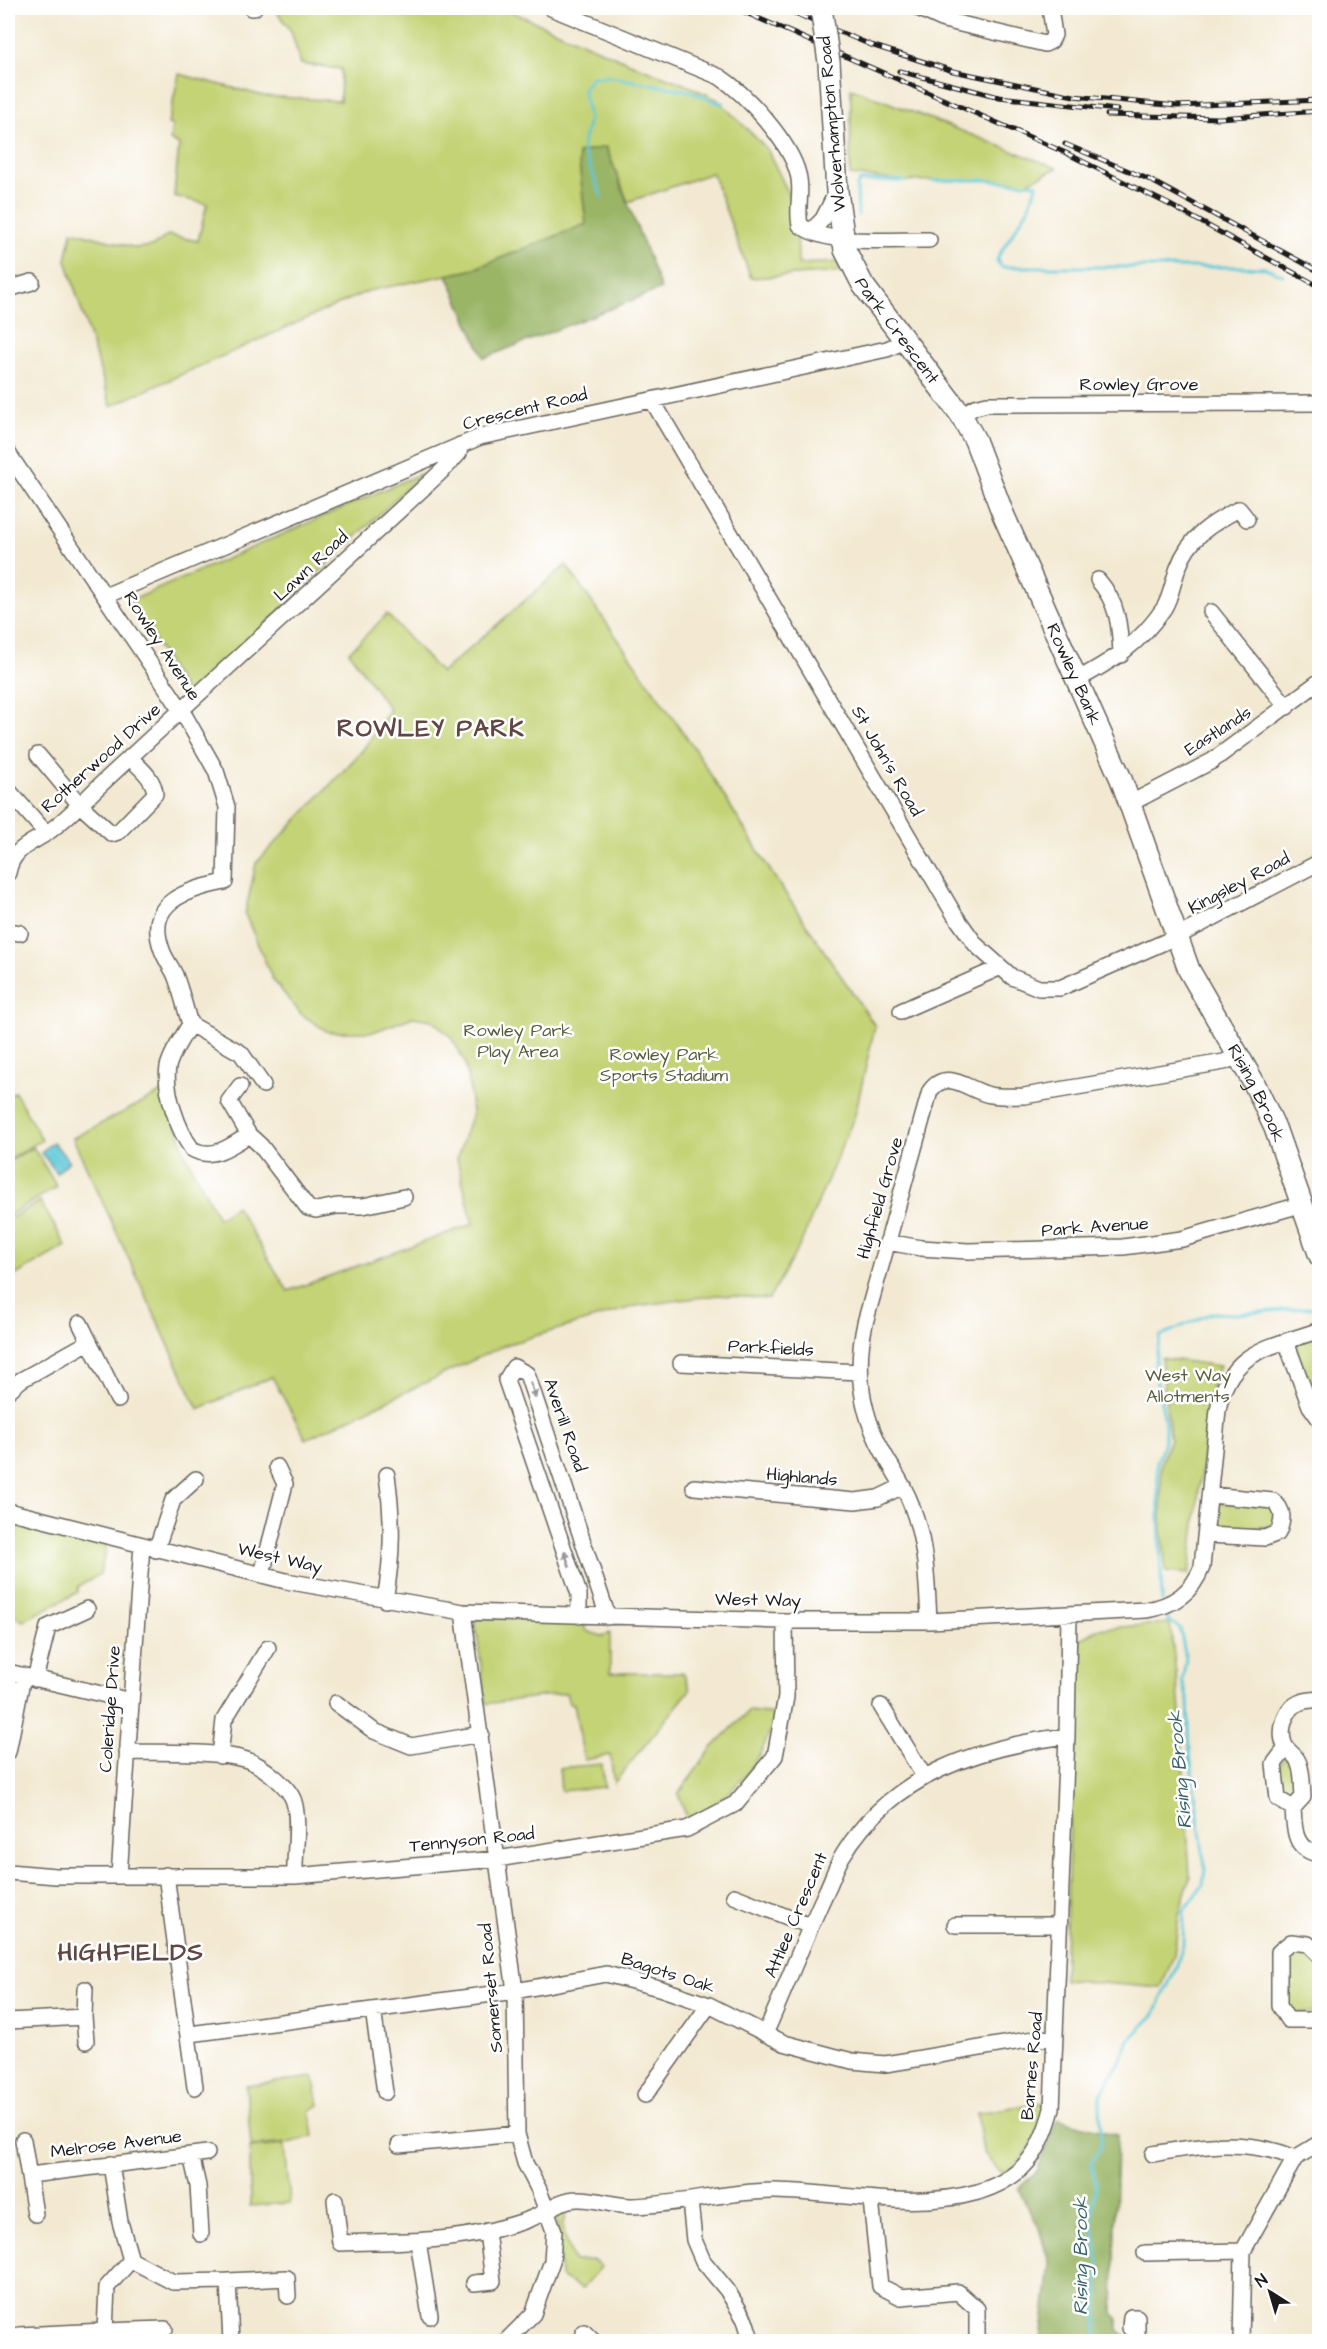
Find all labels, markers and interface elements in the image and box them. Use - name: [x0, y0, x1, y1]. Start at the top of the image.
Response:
- street label: Wolverhampton Road: [812, 35, 852, 213]
- street label: Park Crescent: [849, 273, 946, 390]
- street label: Rowley Grove: [1080, 372, 1199, 398]
- street label: Crescent Road: [460, 381, 590, 437]
- street label: Lawn Road: [268, 525, 354, 607]
- street label: Rowley Avenue: [116, 586, 207, 706]
- street label: Rowley Bank: [1041, 619, 1108, 729]
- street label: Rotherwood Drive: [36, 697, 167, 819]
- street label: Eastlands: [1180, 700, 1256, 762]
- street label: St John's Road: [845, 701, 929, 821]
- district label: ROWLEY PARK: [337, 712, 525, 746]
- street label: Kingsley Road: [1184, 846, 1295, 921]
- park label: Rowley Park Play Area: [464, 1018, 572, 1065]
- street label: Rising Brook: [1222, 1039, 1291, 1145]
- park label: Rowley Park Sports Stadium: [600, 1042, 728, 1088]
- street label: Highfield Grove: [851, 1134, 910, 1262]
- street label: Park Avenue: [1041, 1211, 1150, 1243]
- street label: Parkfields: [727, 1333, 815, 1363]
- park label: West Way Allotments: [1145, 1363, 1231, 1409]
- street label: Averill Road: [537, 1375, 593, 1475]
- one-way arrow: [528, 1381, 538, 1399]
- street label: Highlands: [765, 1461, 838, 1494]
- street label: West Way: [235, 1536, 325, 1581]
- one-way arrow: [561, 1550, 571, 1568]
- street label: West Way: [715, 1587, 801, 1614]
- street label: Coleridge Drive: [93, 1645, 128, 1773]
- water label: Rising Brook: [1161, 1709, 1200, 1830]
- street label: Tennyson Road: [408, 1821, 536, 1860]
- street label: Attlee Crescent: [758, 1848, 834, 1982]
- street label: Somerset Road: [473, 1922, 509, 2054]
- district label: HIGHFIELDS: [58, 1936, 204, 1970]
- street label: Bagots Oak: [618, 1946, 718, 2001]
- street label: Barnes Road: [1015, 2011, 1049, 2121]
- street label: Melrose Avenue: [49, 2124, 183, 2164]
- water label: Rising Brook: [1067, 2196, 1096, 2315]
- north arrow: [1240, 2262, 1300, 2322]
- text: N: [1251, 2269, 1272, 2293]

